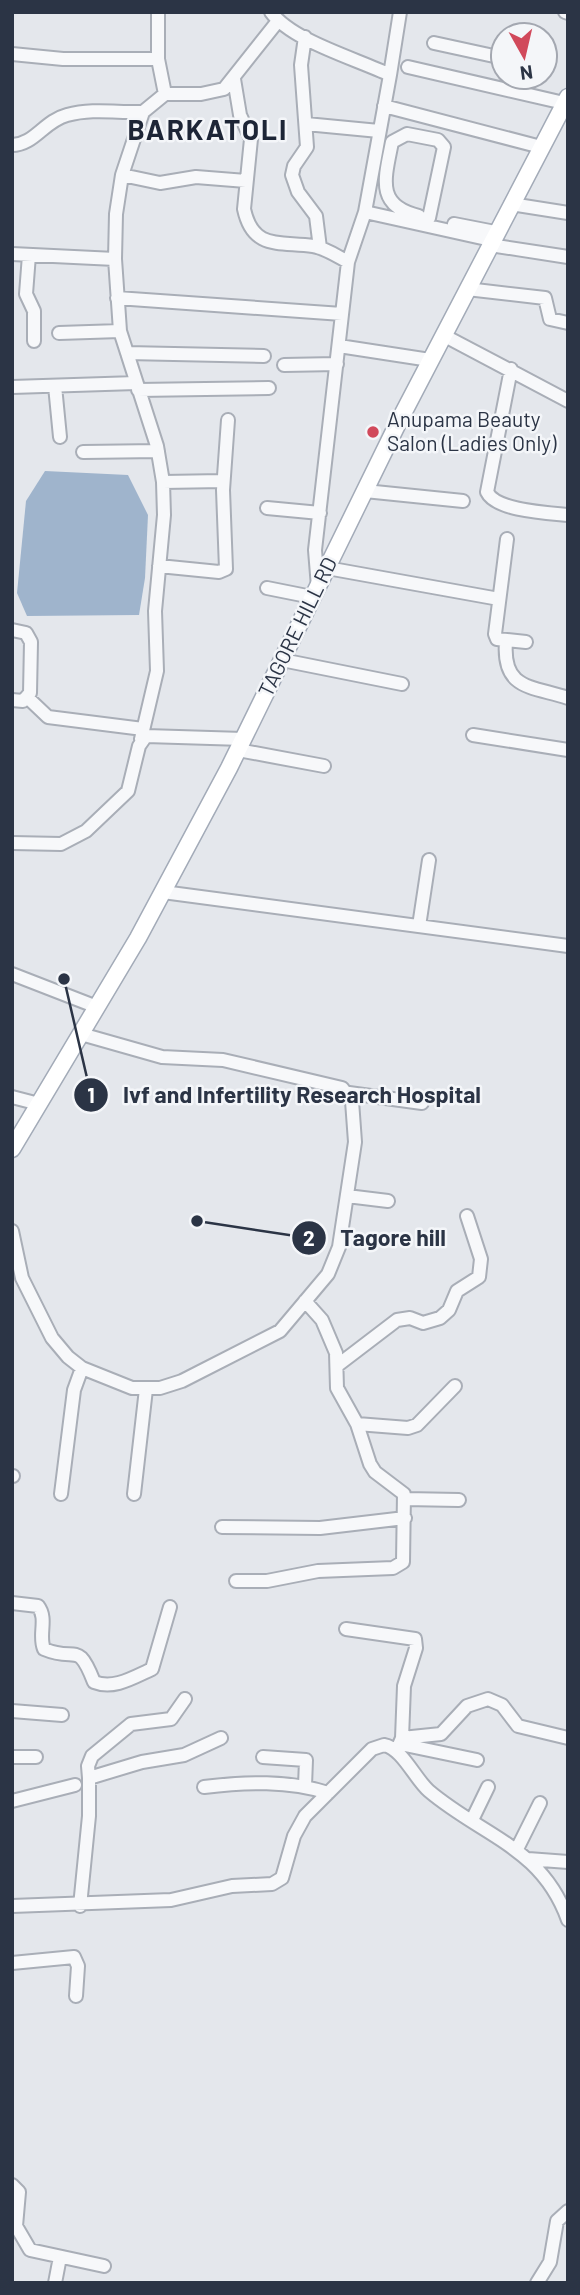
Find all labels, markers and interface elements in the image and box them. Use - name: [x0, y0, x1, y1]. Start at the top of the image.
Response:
- north arrow: [489, 21, 559, 91]
- text: N: [519, 61, 534, 86]
- district label: BARKATOLI: [128, 112, 288, 146]
- place label: Anupama Beauty Salon (Ladies Only): [387, 406, 557, 455]
- marker: Anupama Beauty Salon (Ladies Only): [365, 424, 381, 440]
- street label: TAGORE HILL RD: [252, 553, 341, 700]
- callout: Ivf and Infertility Research Hospital: [74, 1073, 495, 1117]
- text: Ivf and Infertility Research Hospital: [123, 1080, 481, 1108]
- text: 1: [87, 1082, 95, 1107]
- callout: Tagore hill: [292, 1216, 460, 1260]
- text: Tagore hill: [340, 1223, 446, 1251]
- text: 2: [303, 1225, 315, 1250]

